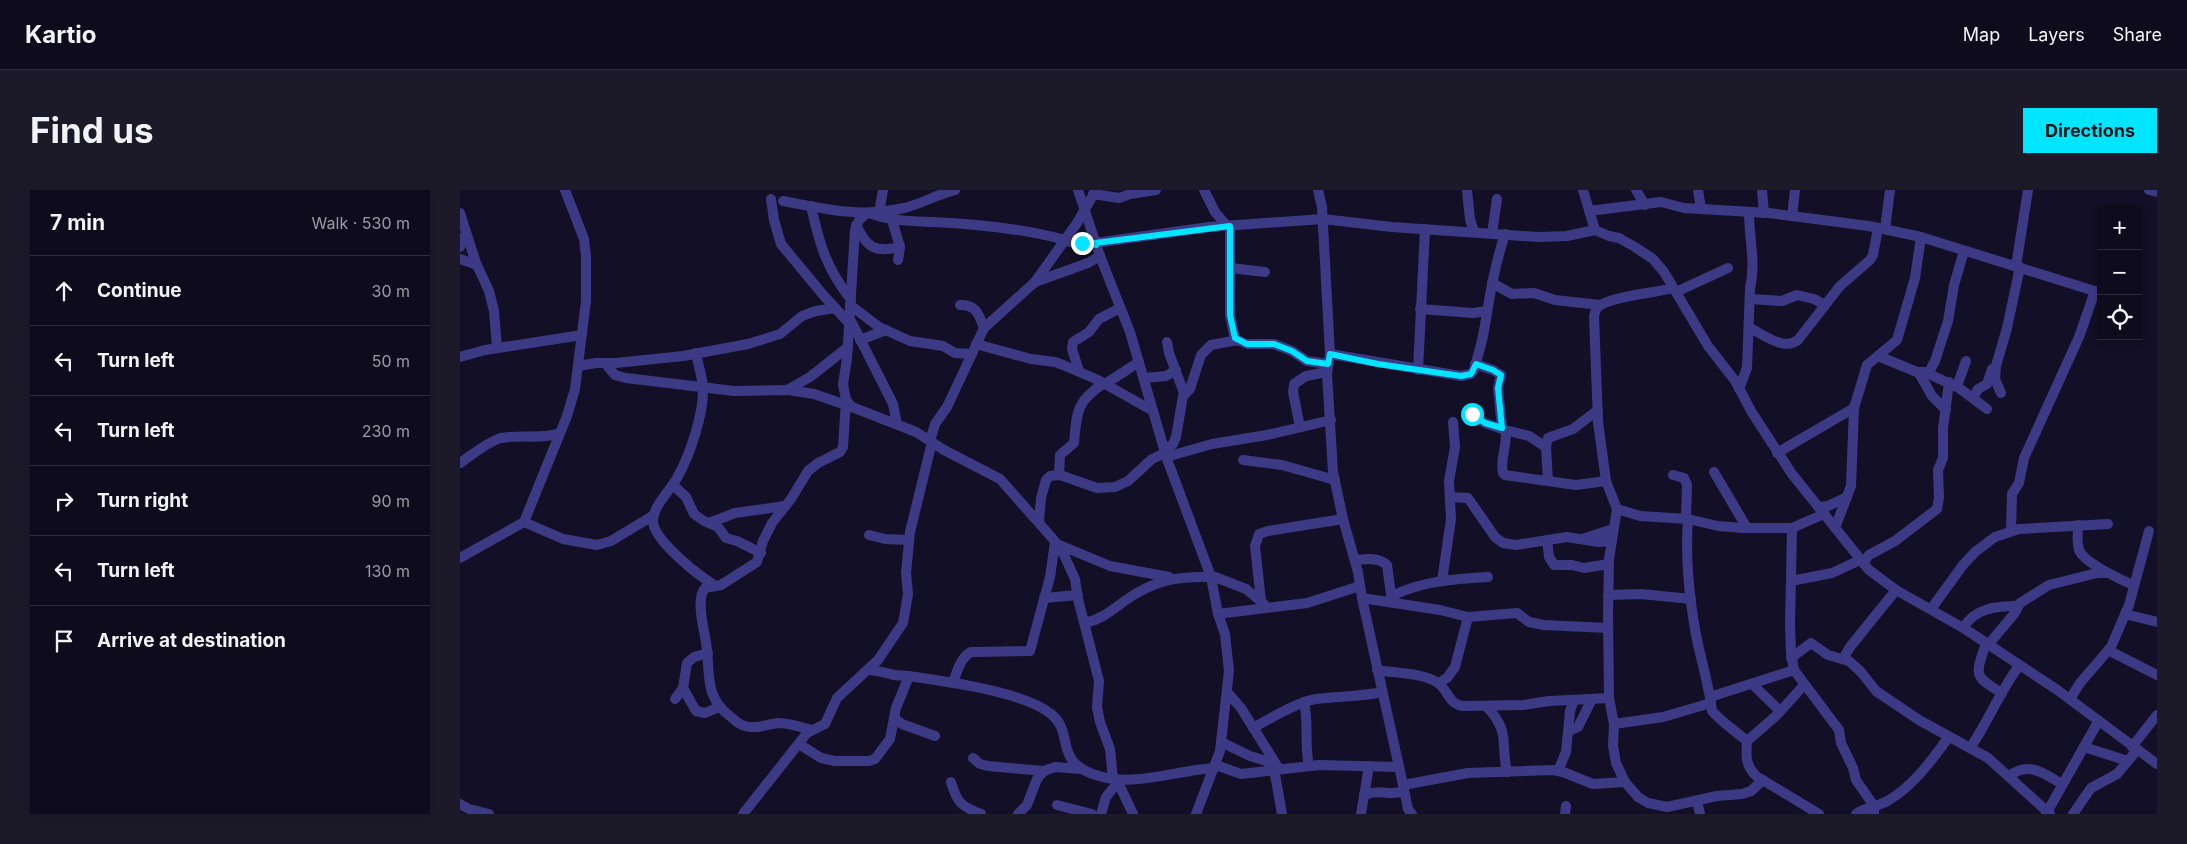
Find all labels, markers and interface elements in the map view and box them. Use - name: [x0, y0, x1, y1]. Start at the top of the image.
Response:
- text: Kartio: [25, 20, 96, 49]
- text: Map: [1963, 24, 2000, 45]
- text: Layers: [2028, 24, 2085, 45]
- text: Share: [2113, 24, 2162, 45]
- button: Directions: [2023, 108, 2157, 153]
- text: Find us: [30, 109, 154, 151]
- map controls: [2097, 205, 2142, 340]
- button: +: [2097, 205, 2142, 250]
- text: 7 min: [50, 210, 105, 235]
- text: Walk · 530 m: [312, 213, 410, 233]
- route end: [1071, 232, 1094, 255]
- button: −: [2097, 250, 2142, 295]
- icon: ahead: [50, 277, 78, 305]
- text: Continue: [97, 279, 182, 302]
- text: 30 m: [372, 281, 410, 301]
- button: locate: [2097, 295, 2142, 340]
- icon: left: [50, 347, 78, 375]
- text: Turn left: [97, 349, 175, 372]
- text: 50 m: [372, 351, 410, 371]
- route start: [1461, 403, 1484, 426]
- icon: left: [50, 417, 78, 445]
- text: Turn left: [97, 419, 175, 442]
- text: 230 m: [362, 421, 410, 441]
- icon: right: [50, 487, 78, 515]
- text: Turn right: [97, 489, 188, 512]
- text: 90 m: [371, 491, 410, 511]
- icon: left: [50, 557, 78, 585]
- text: Turn left: [97, 559, 175, 582]
- text: 130 m: [365, 561, 410, 581]
- icon: arrive: [50, 627, 78, 655]
- text: Arrive at destination: [97, 629, 286, 652]

